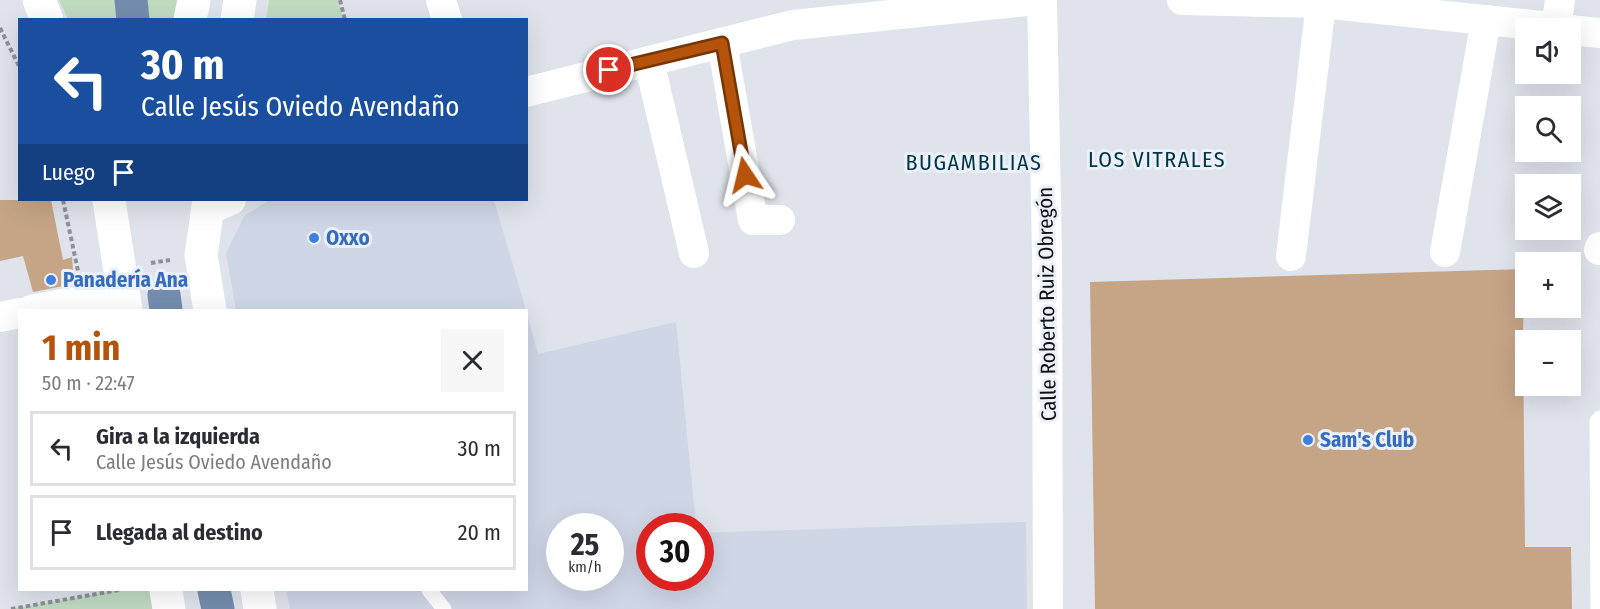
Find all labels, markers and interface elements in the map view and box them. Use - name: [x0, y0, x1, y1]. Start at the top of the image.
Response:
- map controls: [1515, 18, 1581, 396]
- button: sound: [1515, 18, 1581, 84]
- text: 30 m: [141, 40, 225, 90]
- icon: left: [42, 42, 120, 120]
- pin: [583, 44, 634, 95]
- icon: arrive: [592, 53, 625, 86]
- text: Calle Jesús Oviedo Avendaño: [141, 91, 459, 123]
- button: search: [1515, 96, 1581, 162]
- position arrow: [713, 143, 777, 207]
- district label: LOS VITRALES: [1088, 146, 1226, 173]
- district label: BUGAMBILIAS: [905, 149, 1043, 176]
- icon: arrive: [107, 156, 140, 189]
- text: Luego: [42, 159, 95, 186]
- button: layers: [1515, 174, 1581, 240]
- street label: Calle Roberto Ruiz Obregón: [1032, 187, 1062, 421]
- place label: Oxxo: [326, 225, 370, 251]
- marker: Oxxo: [307, 231, 321, 245]
- button: +: [1515, 252, 1581, 318]
- place label: Panadería Ana: [63, 267, 188, 293]
- marker: Panadería Ana: [44, 273, 58, 287]
- text: 1 min: [42, 326, 120, 370]
- button: close: [441, 329, 504, 392]
- button: −: [1515, 330, 1581, 396]
- text: 50 m · 22:47: [42, 371, 135, 395]
- text: Gira a la izquierda: [96, 423, 260, 450]
- place label: Sam's Club: [1320, 427, 1414, 453]
- icon: left: [45, 432, 78, 465]
- marker: Sam's Club: [1301, 433, 1315, 447]
- text: 30 m: [458, 435, 501, 462]
- text: Calle Jesús Oviedo Avendaño: [96, 450, 332, 474]
- speed limit sign: 30: [636, 513, 714, 591]
- icon: arrive: [45, 516, 78, 549]
- text: Llegada al destino: [96, 519, 263, 546]
- text: 20 m: [458, 519, 501, 546]
- text: 25: [571, 527, 599, 563]
- text: km/h: [568, 558, 602, 576]

